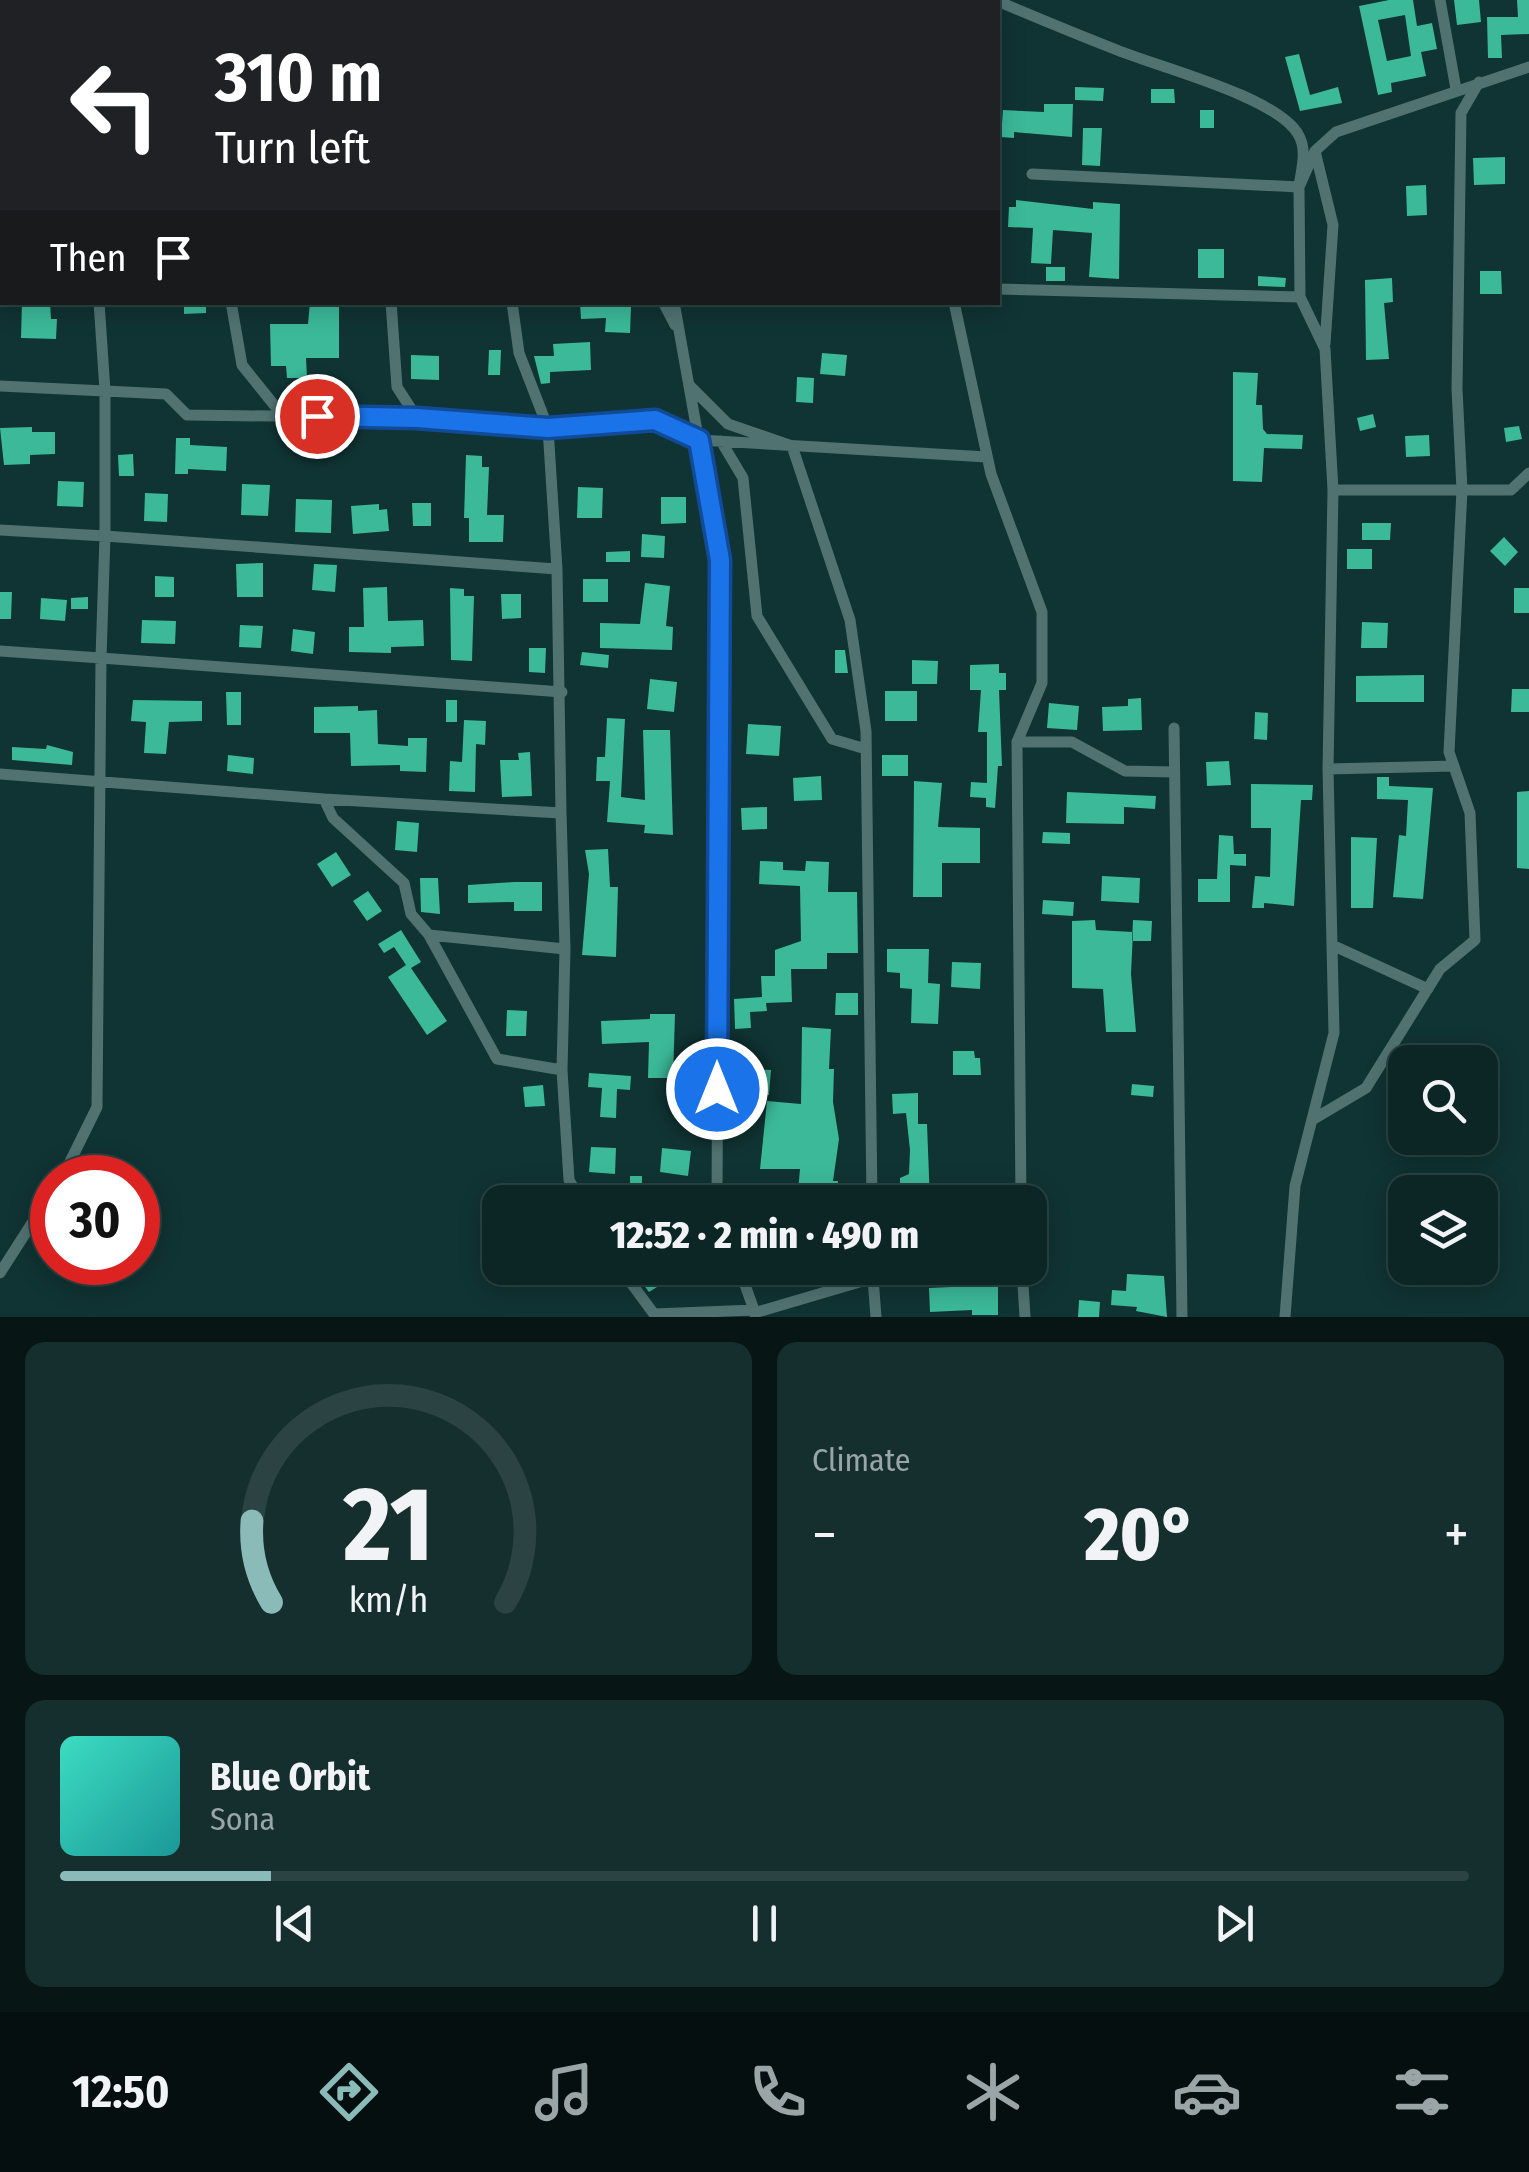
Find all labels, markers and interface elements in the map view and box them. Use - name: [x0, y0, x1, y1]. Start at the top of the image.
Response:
- text: 310 m: [215, 36, 383, 120]
- icon: left: [50, 40, 180, 170]
- text: Turn left: [215, 121, 370, 175]
- icon: arrive: [146, 230, 201, 285]
- text: Then: [50, 235, 126, 281]
- pin: [275, 374, 360, 459]
- icon: arrive: [290, 389, 345, 444]
- position arrow: [665, 1037, 769, 1141]
- map controls: [1388, 1045, 1498, 1285]
- button: search: [1388, 1045, 1498, 1155]
- speed limit sign: 30: [30, 1155, 160, 1285]
- button: layers: [1388, 1175, 1498, 1285]
- text: 12:52 · 2 min · 490 m: [610, 1212, 919, 1258]
- text: Climate: [812, 1441, 911, 1479]
- text: 21: [342, 1463, 434, 1588]
- text: 20°: [1084, 1490, 1196, 1580]
- text: −: [812, 1502, 837, 1568]
- text: +: [1444, 1502, 1469, 1568]
- text: km/h: [349, 1579, 428, 1621]
- text: Blue Orbit: [210, 1754, 370, 1800]
- text: Sona: [210, 1800, 275, 1838]
- icon: previous: [267, 1896, 322, 1951]
- icon: pause: [737, 1896, 792, 1951]
- icon: next: [1207, 1896, 1262, 1951]
- icon: directions: [314, 2057, 384, 2127]
- icon: music: [529, 2057, 599, 2127]
- icon: phone: [743, 2057, 813, 2127]
- icon: climate: [958, 2057, 1028, 2127]
- icon: car: [1172, 2057, 1242, 2127]
- icon: filters: [1387, 2057, 1457, 2127]
- text: 12:50: [72, 2065, 169, 2119]

